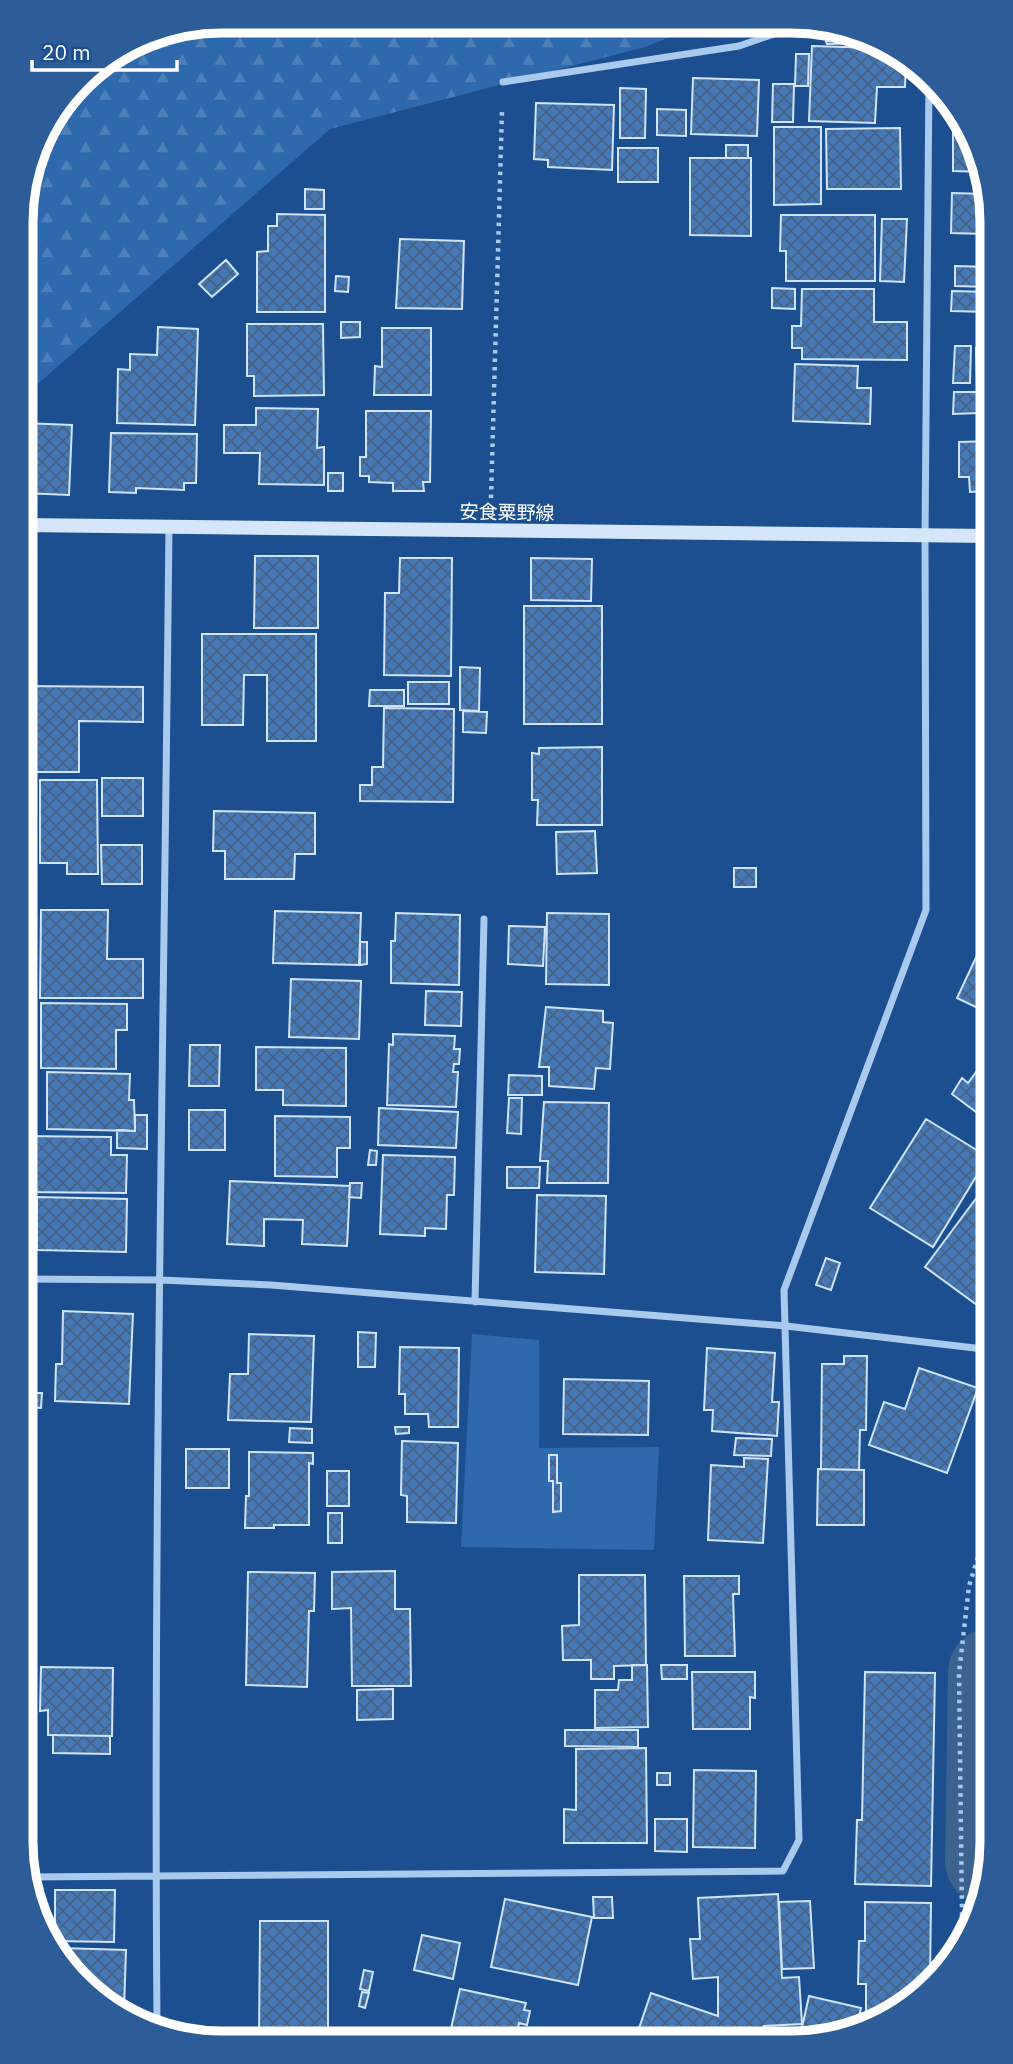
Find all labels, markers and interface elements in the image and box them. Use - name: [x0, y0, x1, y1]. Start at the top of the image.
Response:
- scale bar: [32, 28, 177, 72]
- text: 20 m: [42, 38, 91, 66]
- street label: 安食粟野線: [459, 499, 555, 525]

